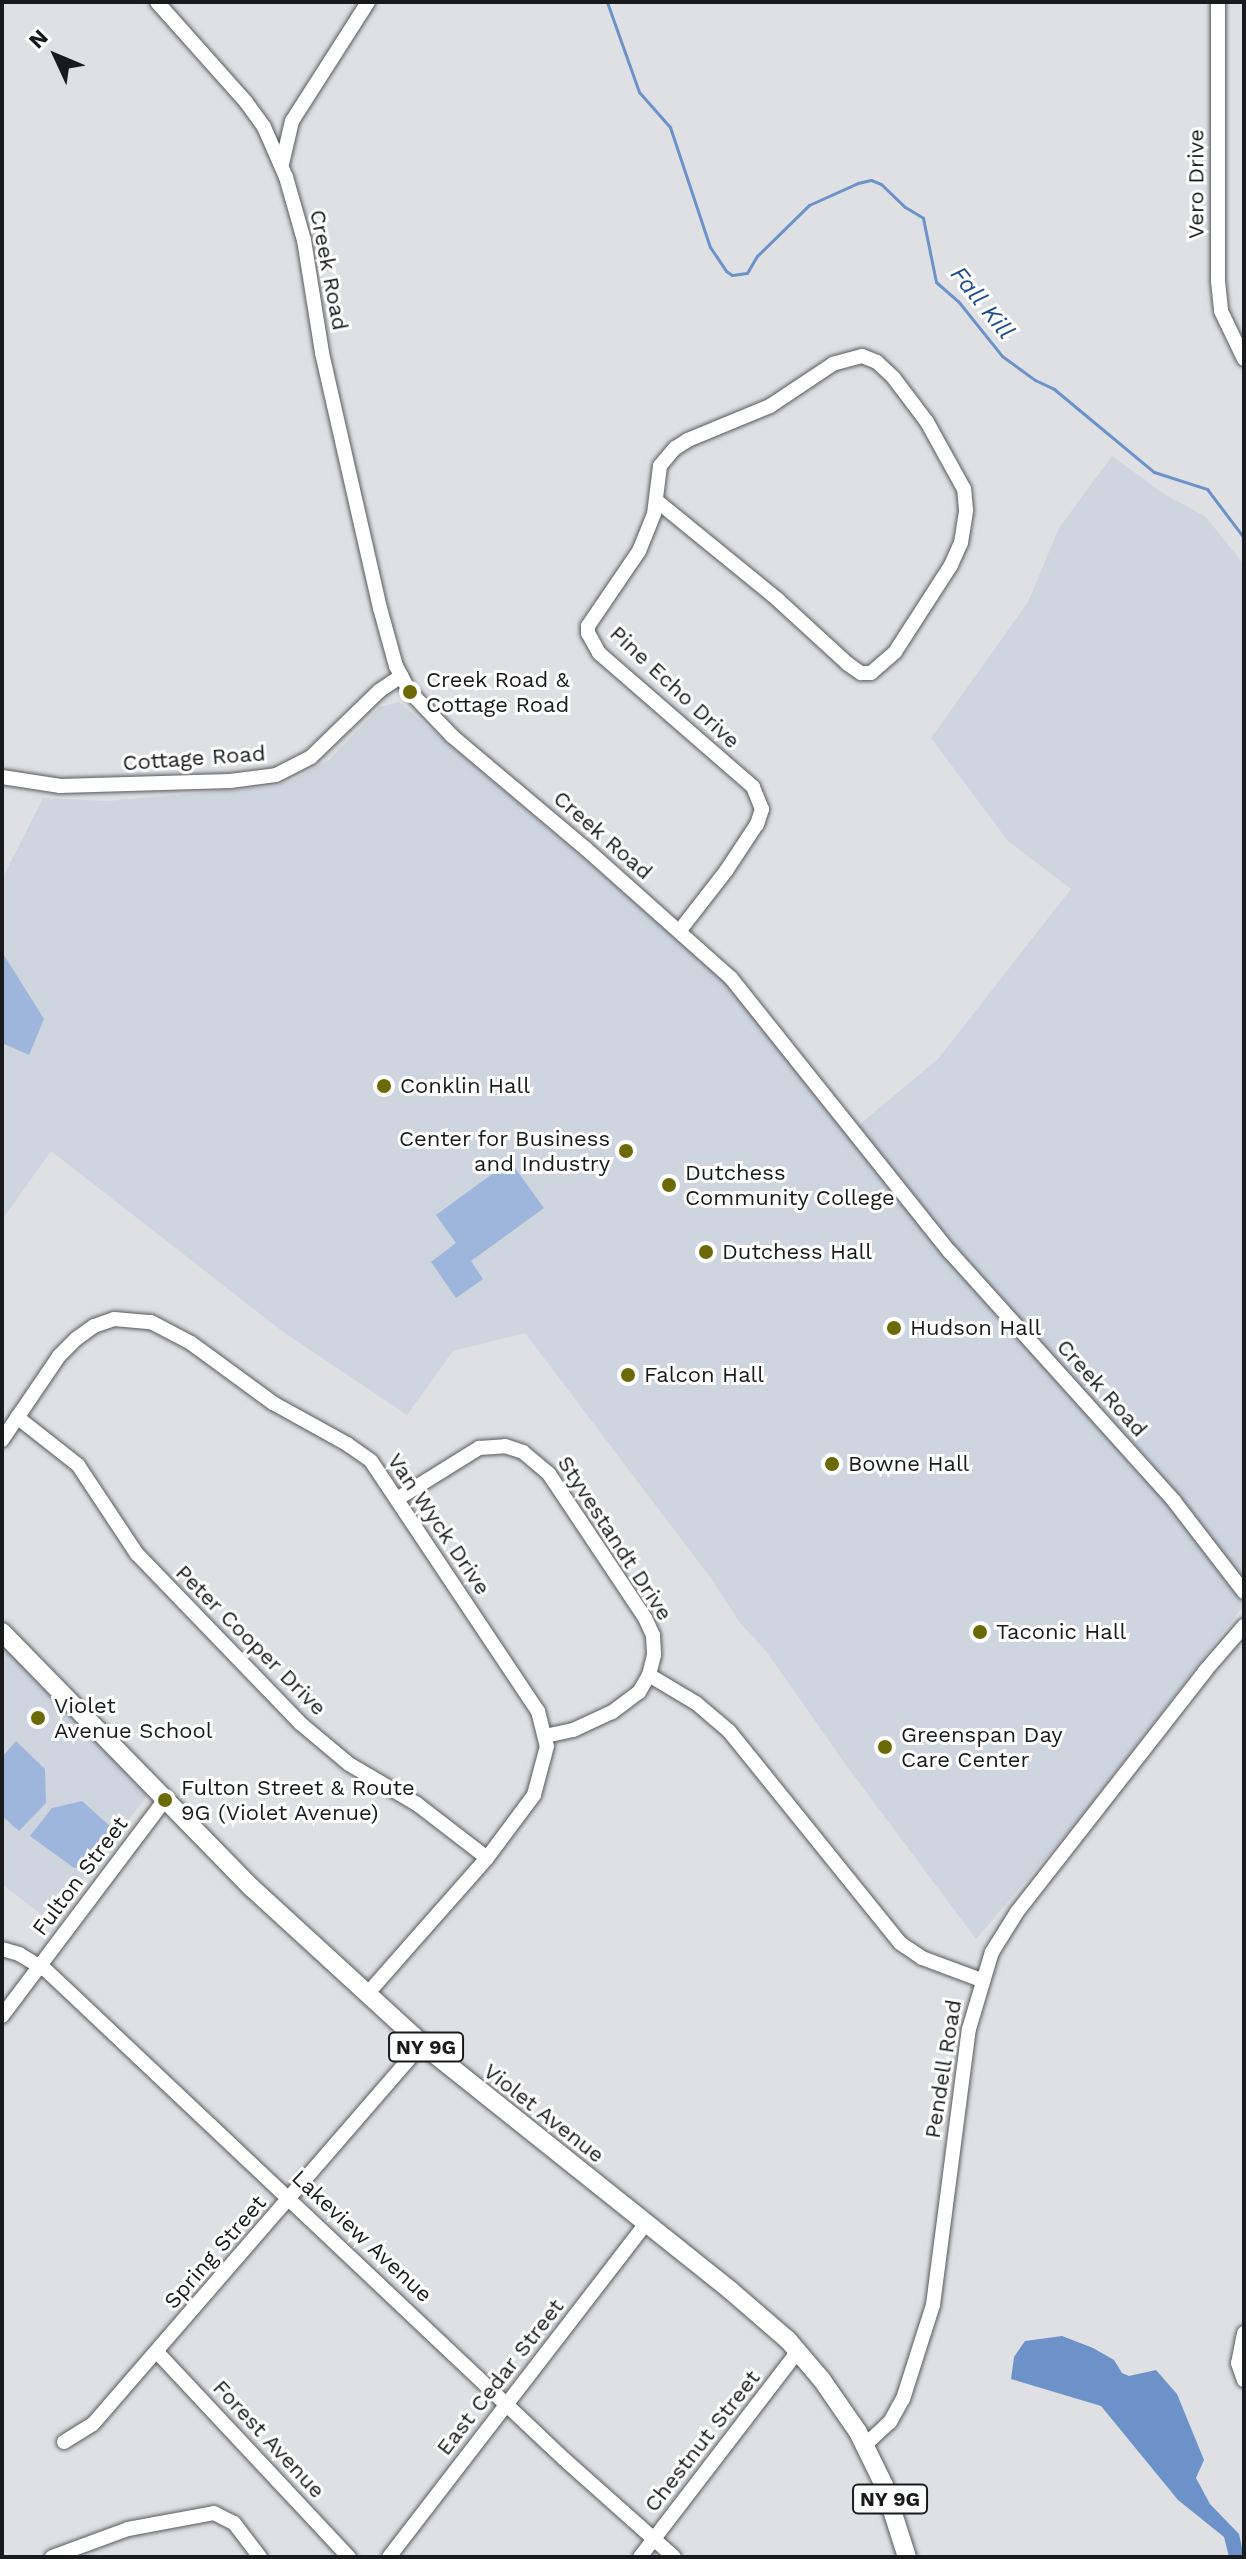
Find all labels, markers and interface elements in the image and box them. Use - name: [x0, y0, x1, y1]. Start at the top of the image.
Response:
- north arrow: [16, 16, 96, 96]
- text: N: [24, 24, 53, 54]
- street label: Vero Drive: [1183, 129, 1209, 239]
- street label: Creek Road: [304, 207, 354, 333]
- water label: Fall Kill: [944, 260, 1020, 346]
- street label: Pine Echo Drive: [605, 620, 745, 754]
- place label: Creek Road & Cottage Road: [426, 666, 570, 718]
- marker: Creek Road & Cottage Road: [401, 683, 419, 701]
- street label: Cottage Road: [122, 740, 266, 776]
- street label: Creek Road: [548, 785, 658, 885]
- place label: Conklin Hall: [400, 1073, 530, 1099]
- marker: Conklin Hall: [375, 1077, 393, 1095]
- place label: Center for Business and Industry: [397, 1125, 610, 1176]
- marker: Center for Business and Industry: [617, 1142, 635, 1160]
- place label: Dutchess Community College: [685, 1159, 895, 1210]
- marker: Dutchess Community College: [660, 1176, 678, 1194]
- place label: Dutchess Hall: [722, 1239, 872, 1265]
- marker: Dutchess Hall: [697, 1243, 715, 1261]
- place label: Hudson Hall: [910, 1315, 1041, 1341]
- marker: Hudson Hall: [885, 1319, 903, 1337]
- street label: Creek Road: [1051, 1334, 1153, 1442]
- place label: Falcon Hall: [644, 1362, 764, 1388]
- marker: Falcon Hall: [619, 1366, 637, 1384]
- street label: Van Wyck Drive: [382, 1448, 496, 1600]
- street label: Styvestandt Drive: [552, 1451, 678, 1625]
- place label: Bowne Hall: [848, 1451, 969, 1477]
- marker: Bowne Hall: [823, 1455, 841, 1473]
- street label: Peter Cooper Drive: [170, 1559, 332, 1721]
- place label: Taconic Hall: [996, 1619, 1126, 1645]
- marker: Taconic Hall: [971, 1623, 989, 1641]
- place label: Violet Avenue School: [54, 1692, 212, 1744]
- marker: Violet Avenue School: [29, 1709, 47, 1727]
- place label: Greenspan Day Care Center: [901, 1721, 1063, 1772]
- marker: Greenspan Day Care Center: [876, 1738, 894, 1756]
- place label: Fulton Street & Route 9G (Violet Avenue): [181, 1774, 415, 1826]
- marker: Fulton Street & Route 9G (Violet Avenue): [156, 1791, 174, 1809]
- street label: Fulton Street: [27, 1811, 133, 1941]
- street label: Pendell Road: [919, 1997, 967, 2141]
- road number: NY 9G: [386, 2031, 466, 2063]
- street label: Violet Avenue: [478, 2057, 610, 2169]
- street label: Lakeview Avenue: [286, 2164, 438, 2308]
- street label: Spring Street: [159, 2190, 271, 2314]
- street label: East Cedar Street: [431, 2293, 569, 2461]
- street label: Chestnut Street: [639, 2365, 765, 2517]
- street label: Forest Avenue: [207, 2374, 331, 2504]
- road number: NY 9G: [850, 2483, 930, 2515]

